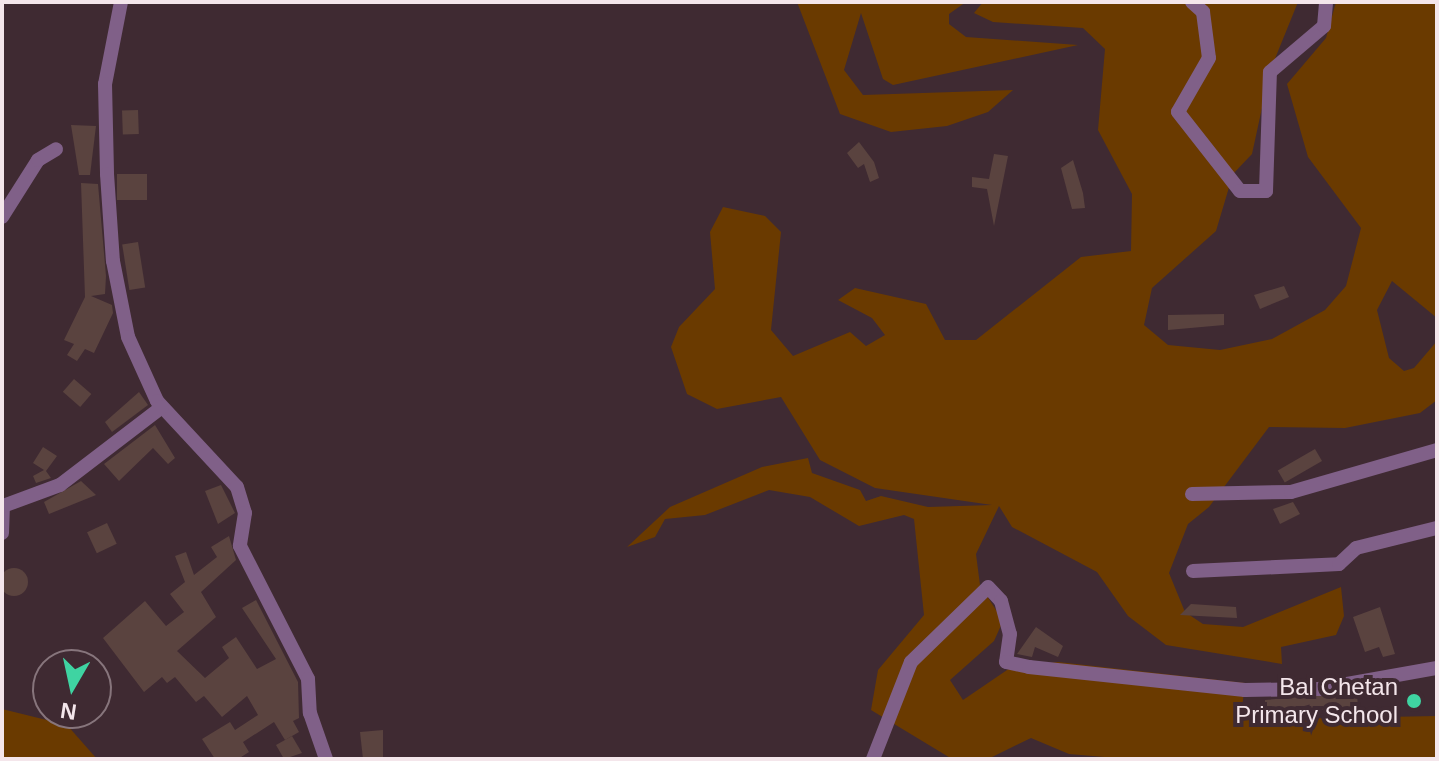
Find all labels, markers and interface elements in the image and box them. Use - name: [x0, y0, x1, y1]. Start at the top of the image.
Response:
- north arrow: [32, 649, 112, 729]
- place label: Bal Chetan Primary School: [1235, 673, 1398, 729]
- marker: Bal Chetan Primary School: [1405, 692, 1423, 710]
- text: N: [59, 698, 78, 725]

